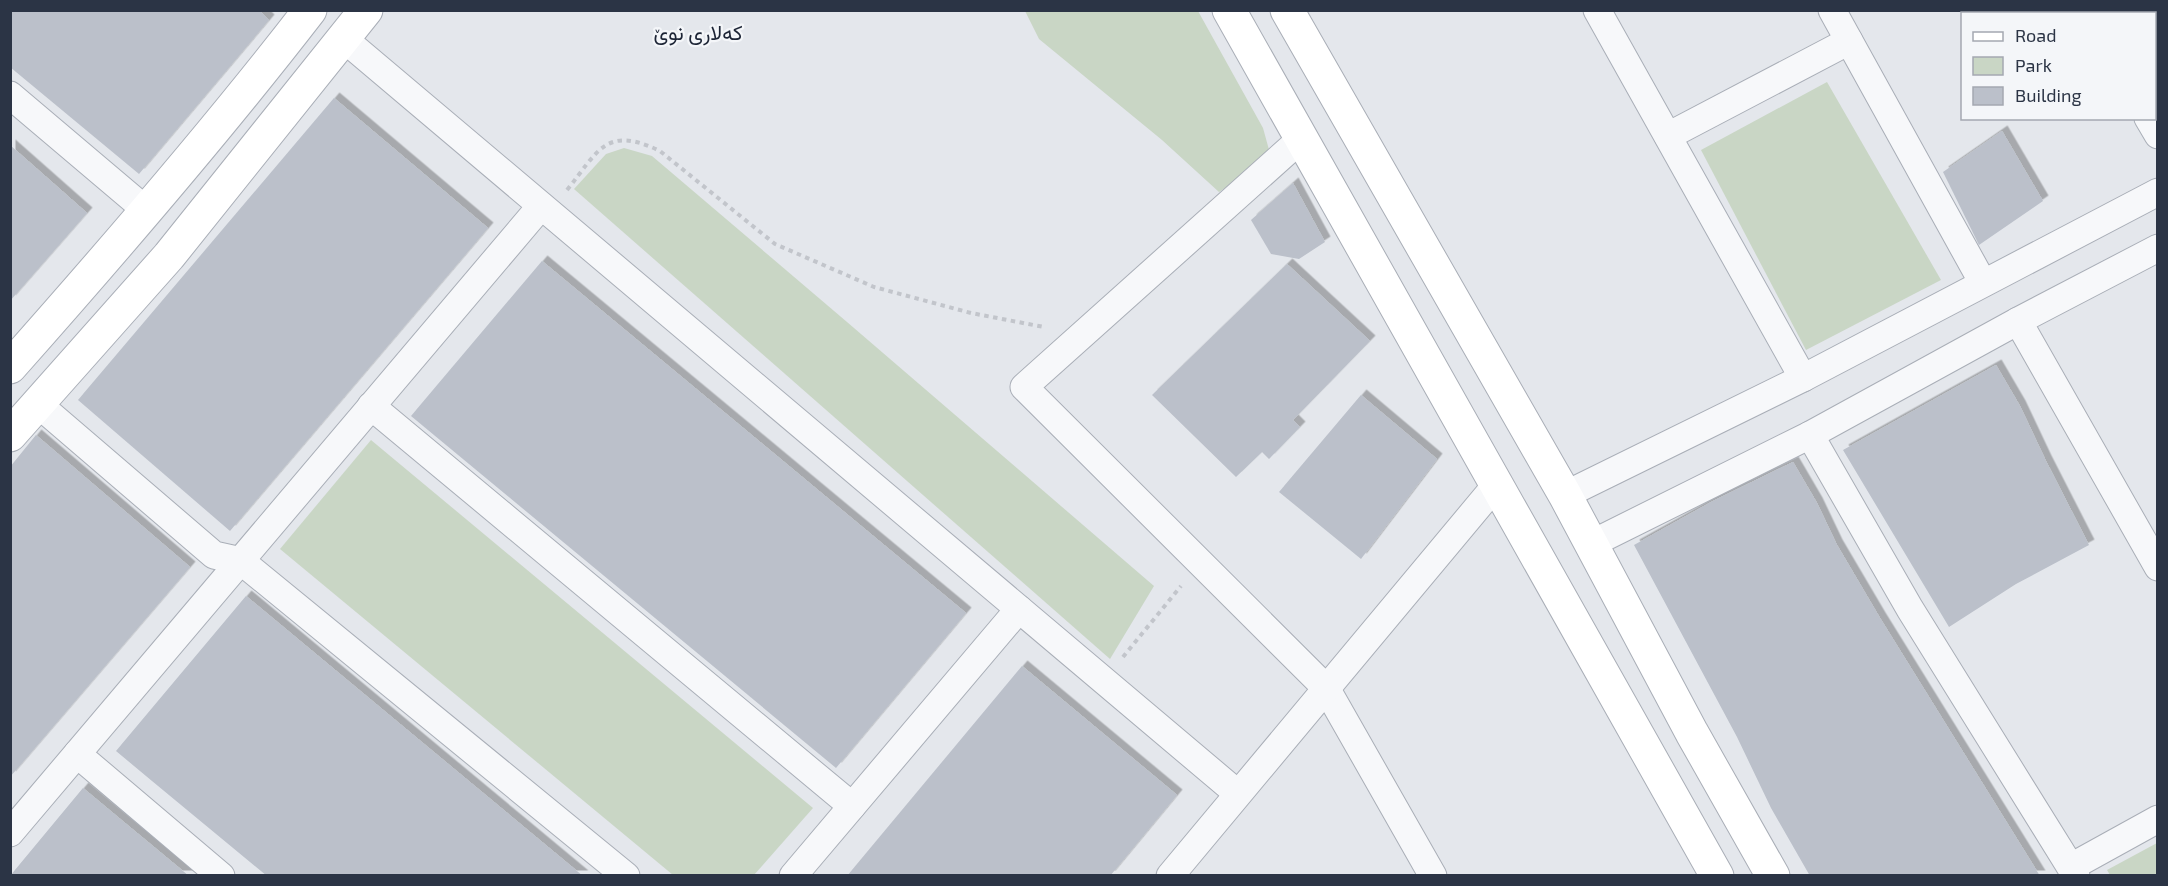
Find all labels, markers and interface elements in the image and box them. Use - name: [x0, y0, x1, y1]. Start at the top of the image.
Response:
- legend: [1961, 12, 2156, 120]
- district label: کەلاری نوێ: [654, 19, 742, 46]
- text: Road: [2015, 24, 2056, 46]
- text: Park: [2015, 54, 2052, 76]
- text: Building: [2015, 84, 2082, 106]

